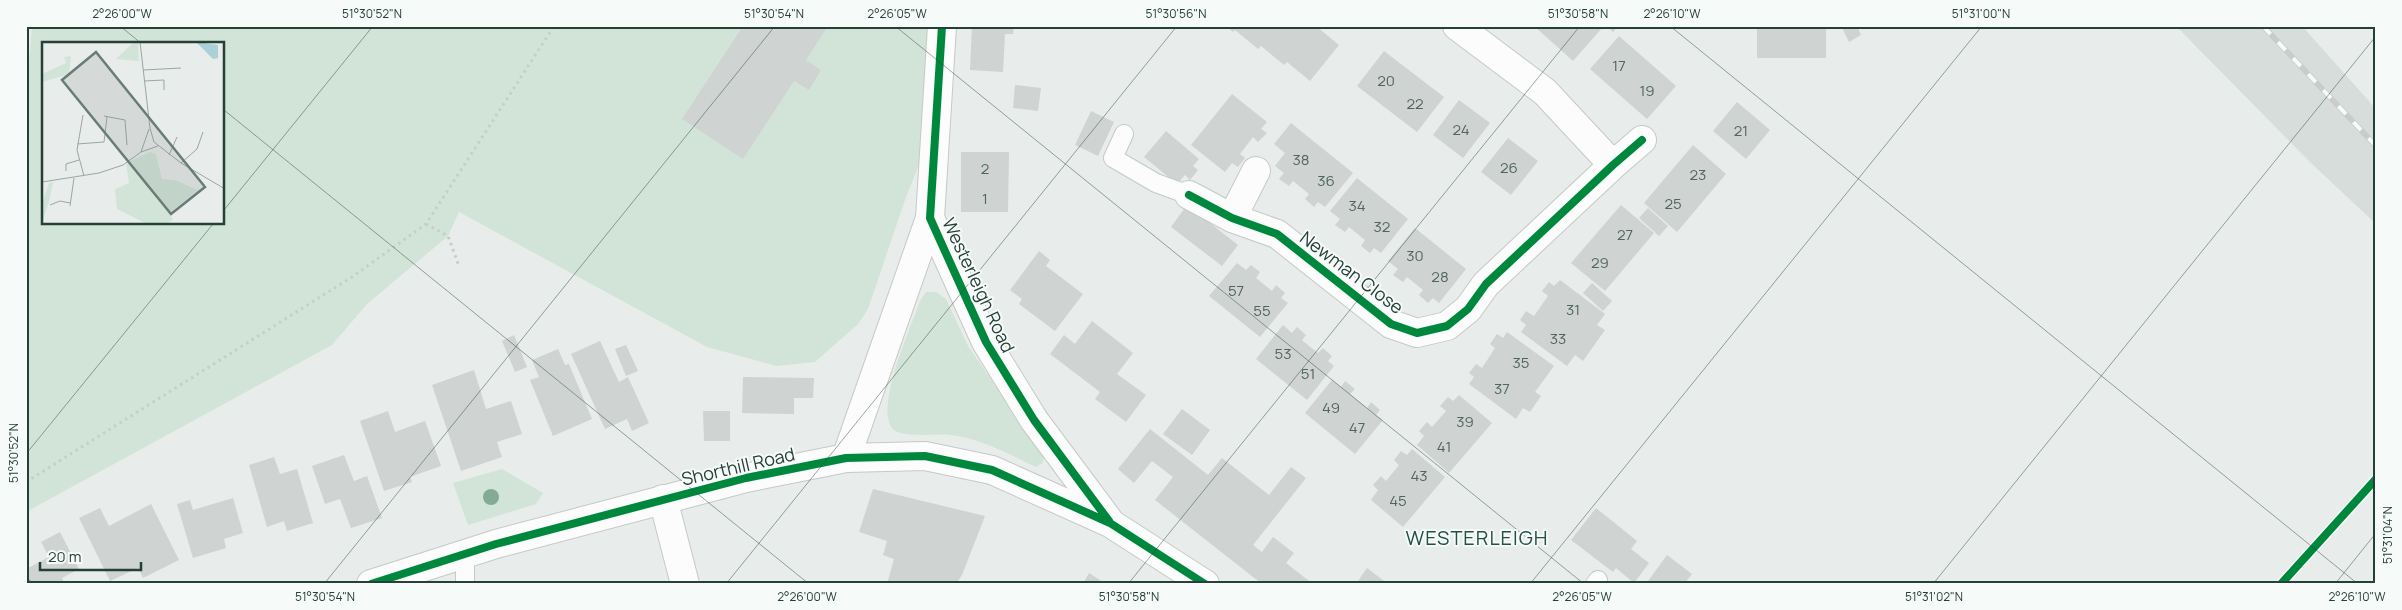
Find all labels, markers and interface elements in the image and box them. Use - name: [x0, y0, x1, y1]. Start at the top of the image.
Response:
- text: 2°26'00"W: [92, 5, 153, 22]
- text: 51°30'52"N: [342, 5, 402, 22]
- text: 51°30'54"N: [744, 5, 804, 22]
- text: 2°26'05"W: [867, 5, 927, 22]
- text: 51°30'56"N: [1146, 5, 1206, 22]
- text: 51°30'58"N: [1548, 5, 1608, 22]
- text: 2°26'10"W: [1643, 5, 1701, 22]
- text: 51°31'00"N: [1952, 5, 2010, 22]
- inset map: [42, 42, 225, 225]
- house number: 17: [1612, 55, 1626, 76]
- house number: 20: [1377, 70, 1395, 91]
- house number: 19: [1639, 80, 1655, 101]
- house number: 22: [1406, 93, 1424, 114]
- house number: 24: [1452, 119, 1470, 140]
- house number: 21: [1734, 120, 1748, 141]
- house number: 38: [1292, 149, 1310, 170]
- house number: 26: [1500, 157, 1518, 178]
- house number: 2: [981, 158, 989, 179]
- house number: 23: [1690, 164, 1706, 185]
- house number: 36: [1317, 170, 1335, 191]
- house number: 1: [982, 188, 988, 209]
- house number: 25: [1664, 193, 1682, 214]
- house number: 34: [1348, 195, 1366, 216]
- street label: Westerleigh Road: [937, 214, 1021, 356]
- house number: 32: [1374, 216, 1390, 237]
- house number: 27: [1617, 224, 1633, 245]
- street label: Newman Close: [1295, 225, 1409, 319]
- house number: 30: [1406, 245, 1424, 266]
- house number: 29: [1591, 252, 1609, 273]
- house number: 28: [1431, 266, 1449, 287]
- house number: 57: [1228, 280, 1244, 301]
- house number: 31: [1566, 299, 1580, 320]
- house number: 55: [1253, 300, 1271, 321]
- house number: 33: [1550, 328, 1566, 349]
- house number: 53: [1275, 343, 1291, 364]
- house number: 35: [1513, 352, 1529, 373]
- house number: 51: [1301, 363, 1315, 384]
- house number: 37: [1494, 378, 1510, 399]
- house number: 49: [1322, 397, 1340, 418]
- house number: 39: [1456, 411, 1474, 432]
- house number: 47: [1349, 417, 1365, 438]
- text: 51°30'52"N: [5, 423, 22, 483]
- house number: 41: [1437, 436, 1451, 457]
- street label: Shorthill Road: [679, 441, 797, 491]
- house number: 43: [1410, 465, 1428, 486]
- house number: 45: [1389, 490, 1407, 511]
- text: 51°31'04"N: [2379, 506, 2396, 564]
- district label: WESTERLEIGH: [1406, 524, 1548, 551]
- scale bar: [40, 540, 141, 572]
- text: 20 m: [48, 546, 81, 567]
- text: 51°30'54"N: [295, 588, 355, 605]
- text: 2°26'00"W: [777, 588, 838, 605]
- text: 51°30'58"N: [1099, 588, 1159, 605]
- text: 2°26'05"W: [1552, 588, 1612, 605]
- text: 51°31'02"N: [1905, 588, 1963, 605]
- text: 2°26'10"W: [2328, 588, 2386, 605]

